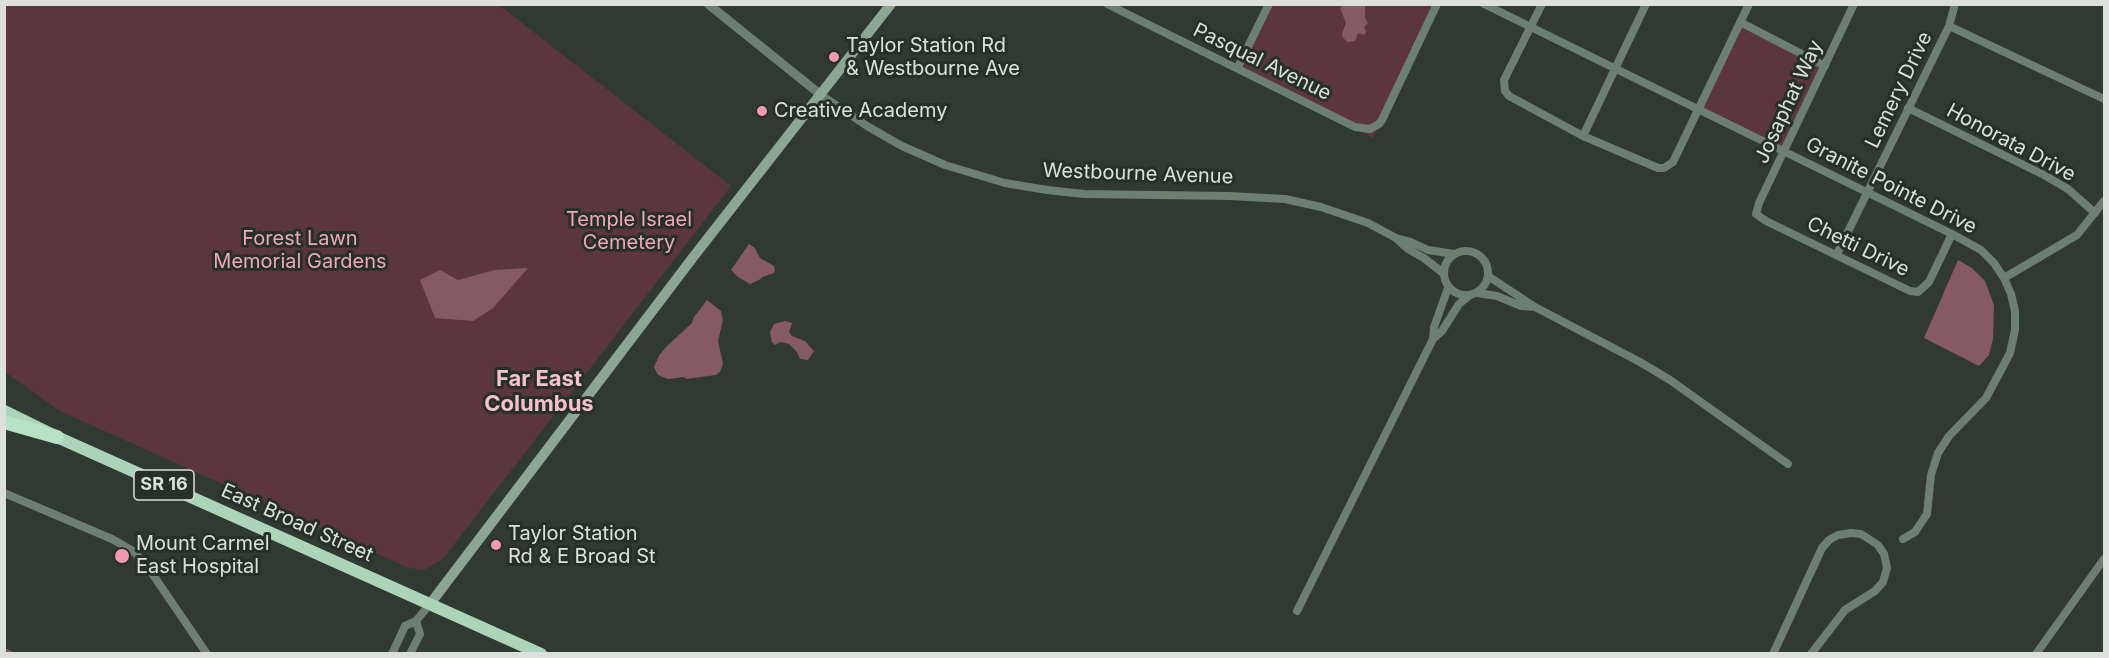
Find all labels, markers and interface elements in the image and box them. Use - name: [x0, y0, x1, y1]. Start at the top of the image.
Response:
- street label: Pasqual Avenue: [1189, 18, 1335, 106]
- street label: Lemery Drive: [1860, 28, 1938, 152]
- place label: Taylor Station Rd & Westbourne Ave: [846, 34, 1020, 81]
- street label: Josaphat Way: [1750, 36, 1828, 168]
- marker: Taylor Station Rd & Westbourne Ave: [827, 50, 841, 64]
- place label: Creative Academy: [774, 99, 947, 123]
- street label: Honorata Drive: [1942, 99, 2080, 187]
- marker: Creative Academy: [755, 104, 769, 118]
- street label: Granite Pointe Drive: [1802, 133, 1980, 239]
- street label: Westbourne Avenue: [1042, 159, 1234, 189]
- park label: Temple Israel Cemetery: [566, 208, 692, 255]
- street label: Chetti Drive: [1803, 212, 1913, 282]
- park label: Forest Lawn Memorial Gardens: [213, 227, 387, 274]
- district label: Far East Columbus: [484, 366, 594, 418]
- road number: SR 16: [134, 470, 194, 500]
- street label: East Broad Street: [217, 479, 377, 567]
- place label: Taylor Station Rd & E Broad St: [508, 522, 656, 569]
- place label: Mount Carmel East Hospital: [136, 532, 270, 579]
- marker: Taylor Station Rd & E Broad St: [489, 538, 503, 552]
- marker: Mount Carmel East Hospital: [113, 547, 131, 565]

